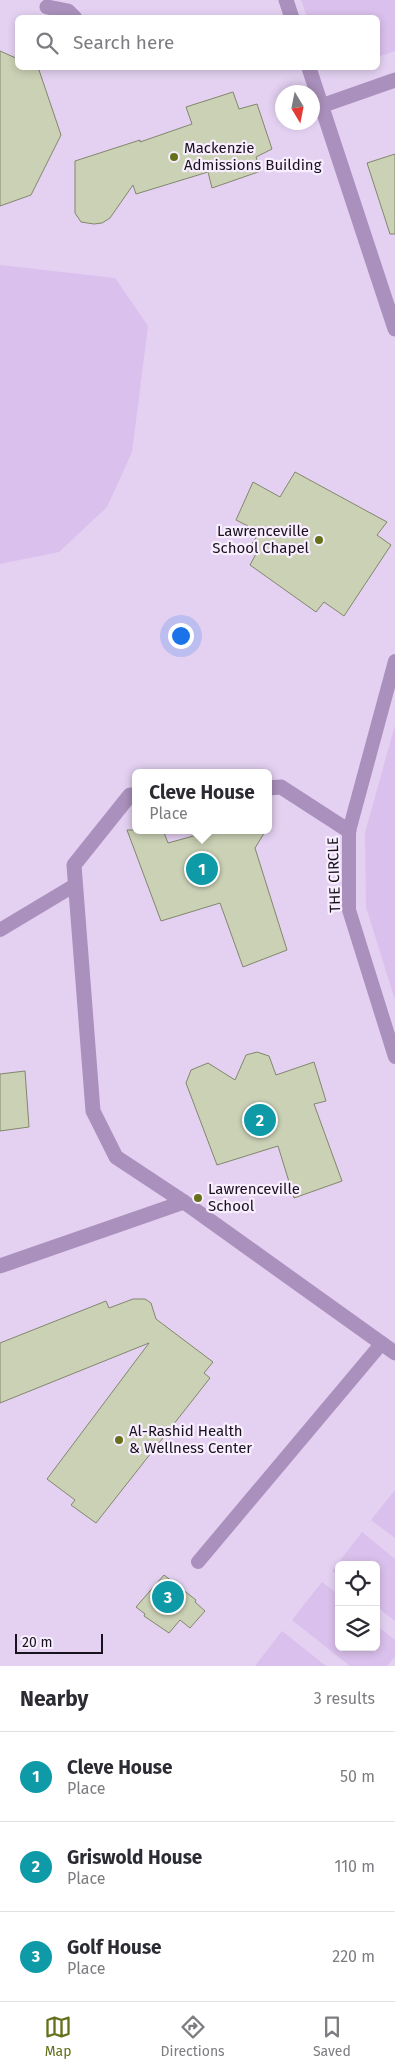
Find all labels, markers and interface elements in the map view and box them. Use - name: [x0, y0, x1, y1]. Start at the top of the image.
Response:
- search box: [15, 15, 380, 70]
- icon: search: [33, 29, 61, 57]
- text: Search here: [73, 31, 174, 54]
- north arrow: [275, 85, 320, 130]
- place label: Mackenzie Admissions Building: [184, 139, 322, 174]
- marker: Mackenzie Admissions Building: [168, 151, 180, 163]
- place label: Lawrenceville School Chapel: [212, 522, 310, 557]
- marker: Lawrenceville School Chapel: [313, 534, 325, 546]
- your location: [168, 623, 194, 649]
- popup: [132, 769, 272, 834]
- text: Cleve House: [149, 781, 255, 804]
- text: Place: [149, 804, 188, 823]
- street label: THE CIRCLE: [324, 837, 344, 913]
- pin: 1: [186, 850, 218, 888]
- pin: 2: [244, 1101, 276, 1139]
- place label: Lawrenceville School: [208, 1180, 300, 1215]
- marker: Lawrenceville School: [192, 1192, 204, 1204]
- place label: Al-Rashid Health & Wellness Center: [129, 1422, 252, 1457]
- marker: Al-Rashid Health & Wellness Center: [113, 1434, 125, 1446]
- map controls: [335, 1561, 380, 1651]
- button: locate: [335, 1561, 380, 1606]
- pin: 3: [152, 1578, 184, 1616]
- button: layers: [335, 1606, 380, 1651]
- scale bar: [15, 1631, 102, 1654]
- text: 20 m: [22, 1634, 52, 1651]
- text: Nearby: [20, 1686, 88, 1712]
- text: 3 results: [314, 1689, 375, 1708]
- text: Cleve House: [67, 1756, 173, 1779]
- text: 1: [32, 1767, 40, 1786]
- text: 50 m: [340, 1767, 375, 1786]
- text: Place: [67, 1779, 106, 1798]
- text: Griswold House: [67, 1846, 202, 1869]
- text: 2: [32, 1857, 40, 1876]
- text: 110 m: [334, 1857, 375, 1876]
- text: Place: [67, 1869, 106, 1888]
- text: Golf House: [67, 1936, 162, 1959]
- text: 3: [32, 1947, 40, 1966]
- text: 220 m: [332, 1947, 375, 1966]
- text: Place: [67, 1959, 106, 1978]
- tab: Map: [44, 2013, 72, 2060]
- tab: Directions: [160, 2013, 225, 2060]
- tab: Saved: [313, 2013, 351, 2060]

